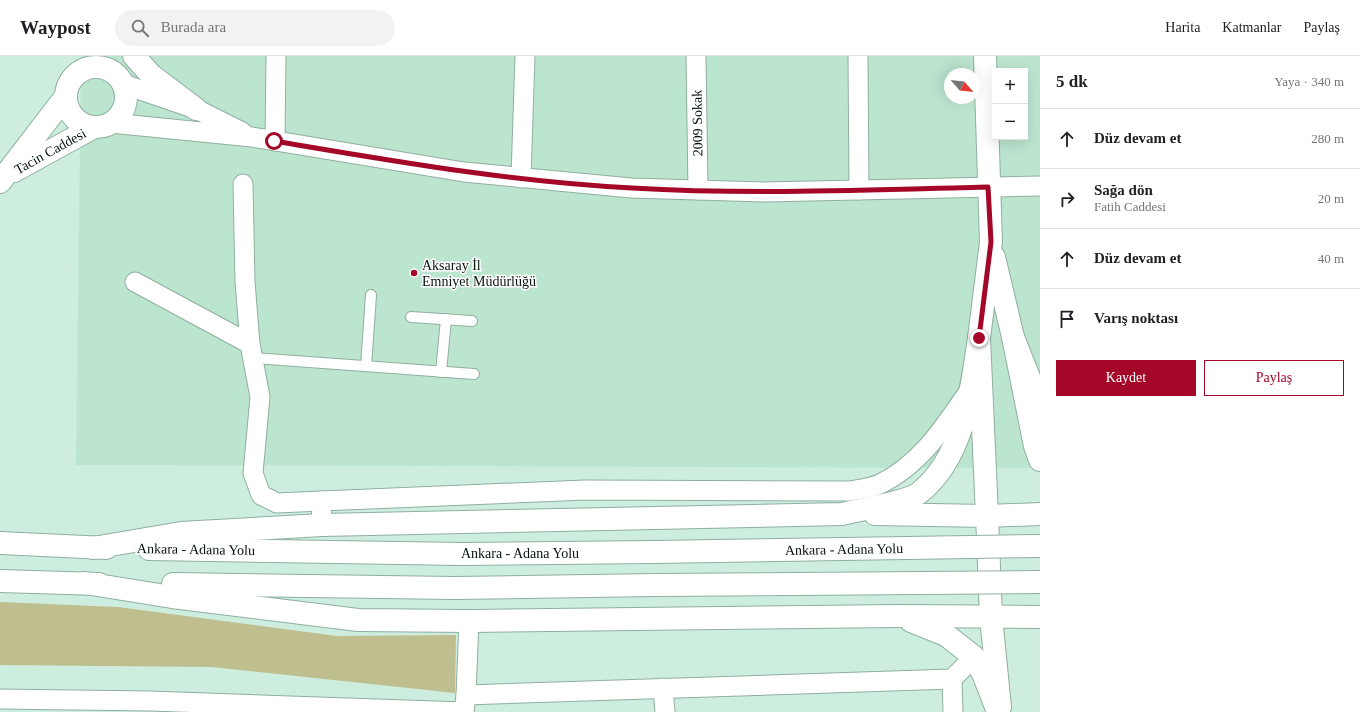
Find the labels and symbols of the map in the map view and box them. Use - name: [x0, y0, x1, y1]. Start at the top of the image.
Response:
- north arrow: [944, 68, 980, 104]
- street label: 2009 Sokak: [689, 90, 706, 156]
- street label: Tacin Caddesi: [12, 126, 89, 177]
- route start: [265, 132, 283, 150]
- place label: Aksaray İl Emniyet Müdürlüğü: [422, 258, 536, 289]
- marker: Aksaray İl Emniyet Müdürlüğü: [409, 268, 419, 278]
- route end: [970, 329, 988, 347]
- street label: Ankara - Adana Yolu: [137, 541, 255, 558]
- street label: Ankara - Adana Yolu: [785, 541, 903, 558]
- street label: Ankara - Adana Yolu: [461, 546, 579, 561]

